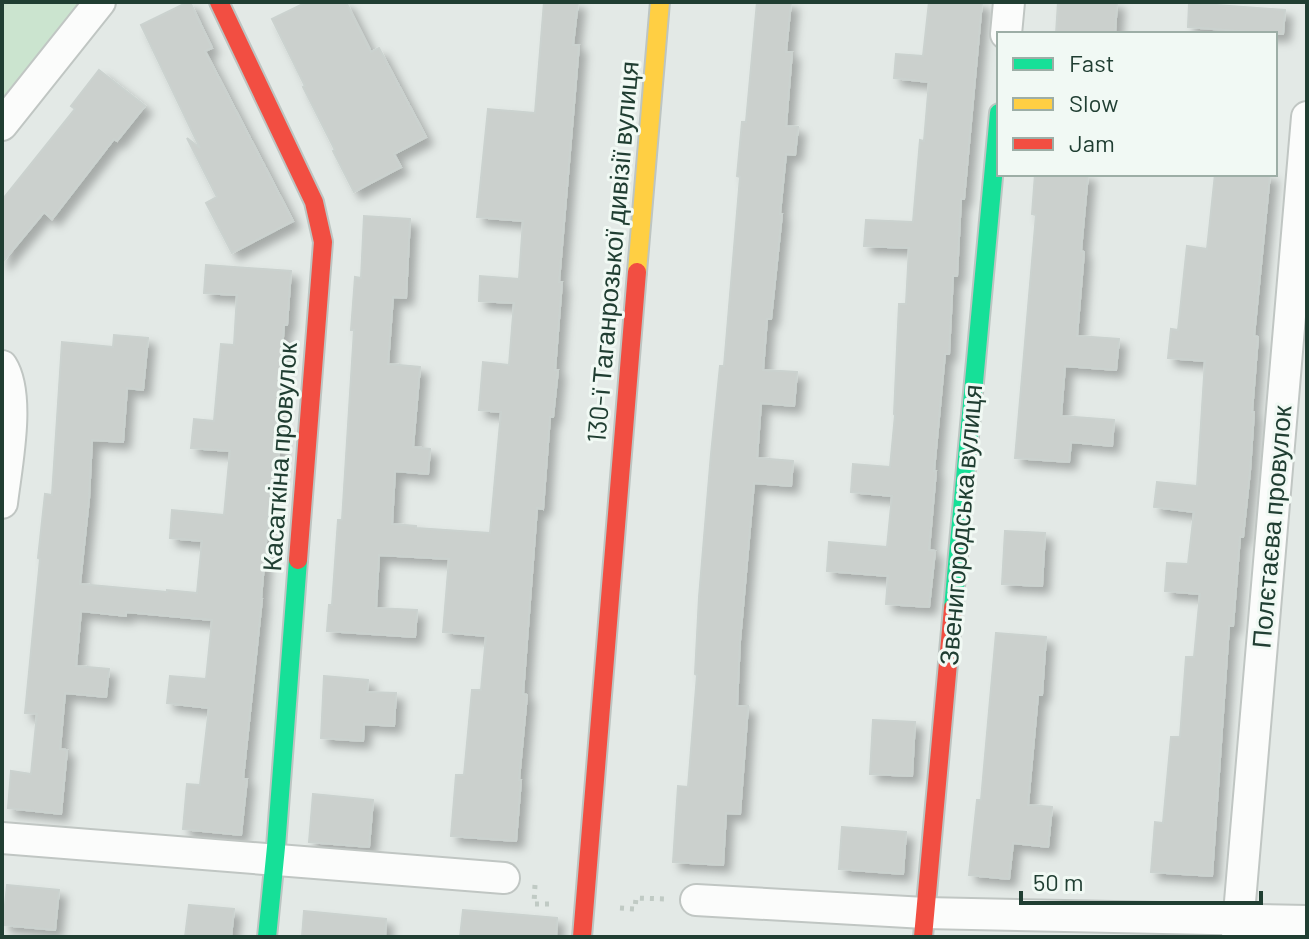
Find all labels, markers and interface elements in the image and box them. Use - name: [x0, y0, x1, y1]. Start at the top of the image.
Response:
- legend: [997, 32, 1277, 176]
- text: Fast: [1069, 48, 1114, 77]
- street label: 130-ї Таганрозької дивізії вулиця: [579, 60, 644, 444]
- text: Slow: [1069, 88, 1118, 117]
- text: Jam: [1069, 128, 1115, 157]
- street label: Касаткіна провулок: [255, 341, 302, 572]
- street label: Звенигородська вулиця: [932, 383, 987, 667]
- street label: Полєтаєва провулок: [1244, 404, 1297, 650]
- scale bar: [1021, 855, 1261, 905]
- text: 50 m: [1033, 867, 1084, 896]

